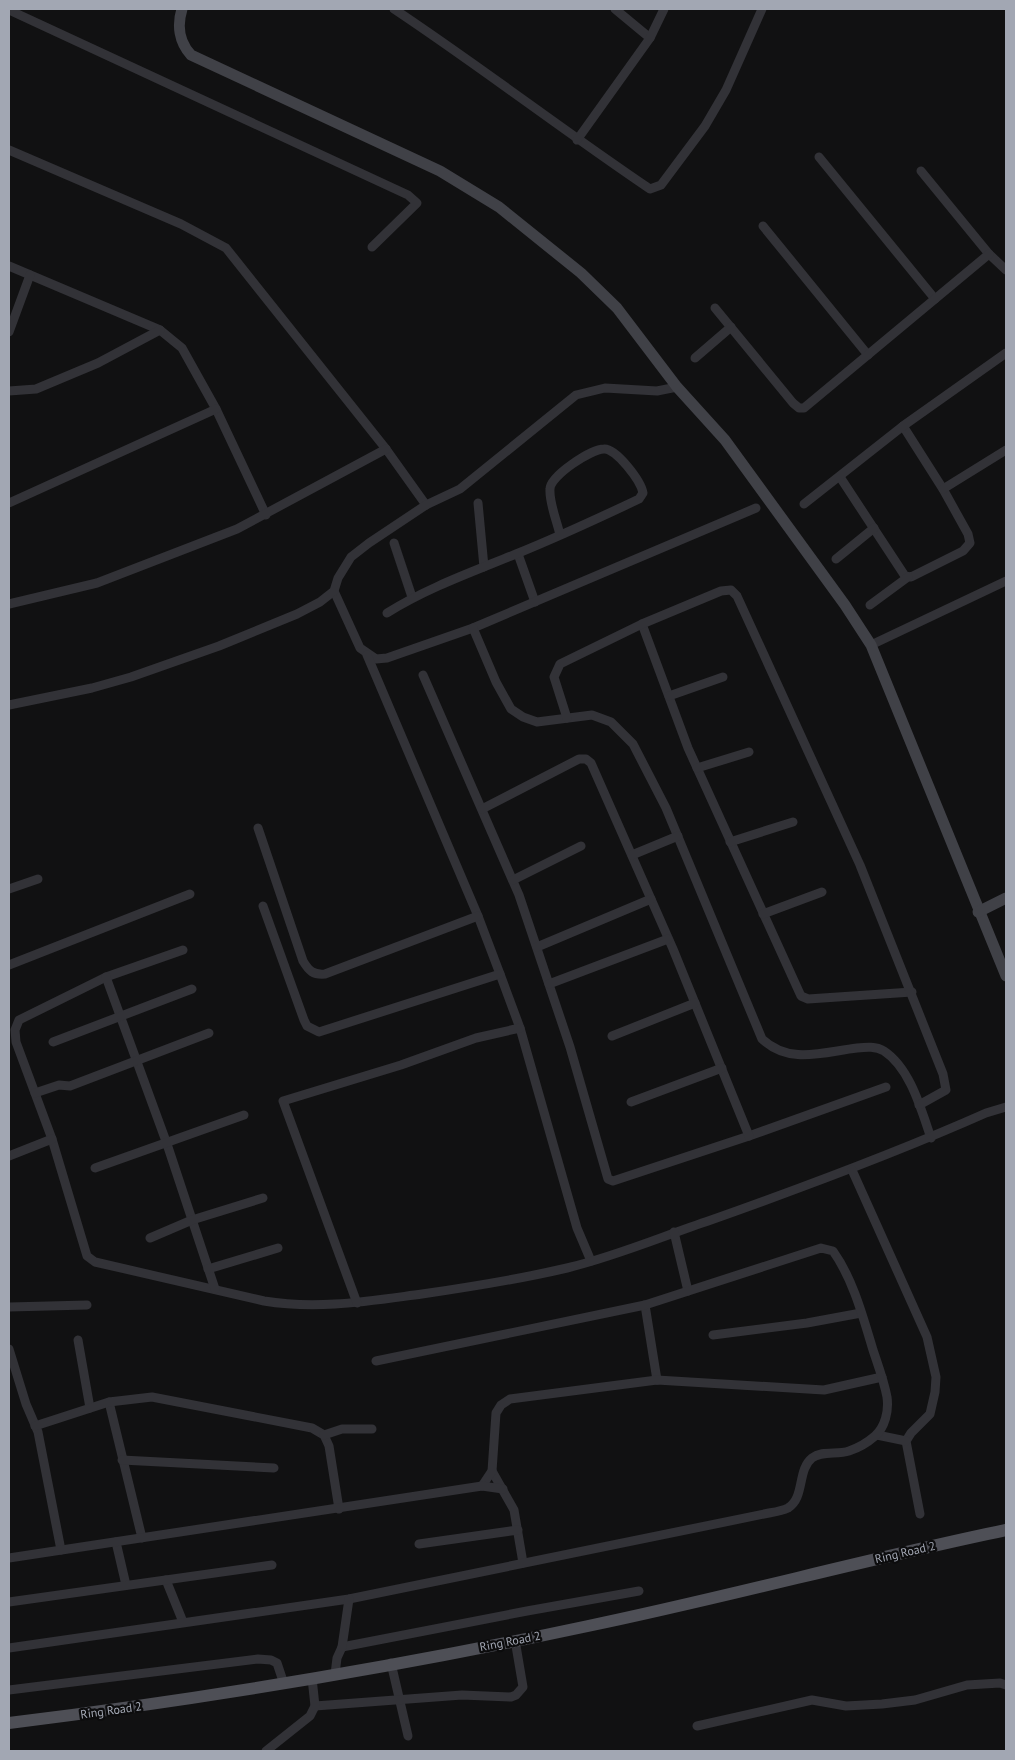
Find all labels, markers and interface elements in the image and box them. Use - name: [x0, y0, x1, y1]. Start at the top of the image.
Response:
- street label: Ring Road 2: [873, 1538, 937, 1566]
- street label: Ring Road 2: [478, 1628, 542, 1654]
- street label: Ring Road 2: [79, 1698, 143, 1722]

